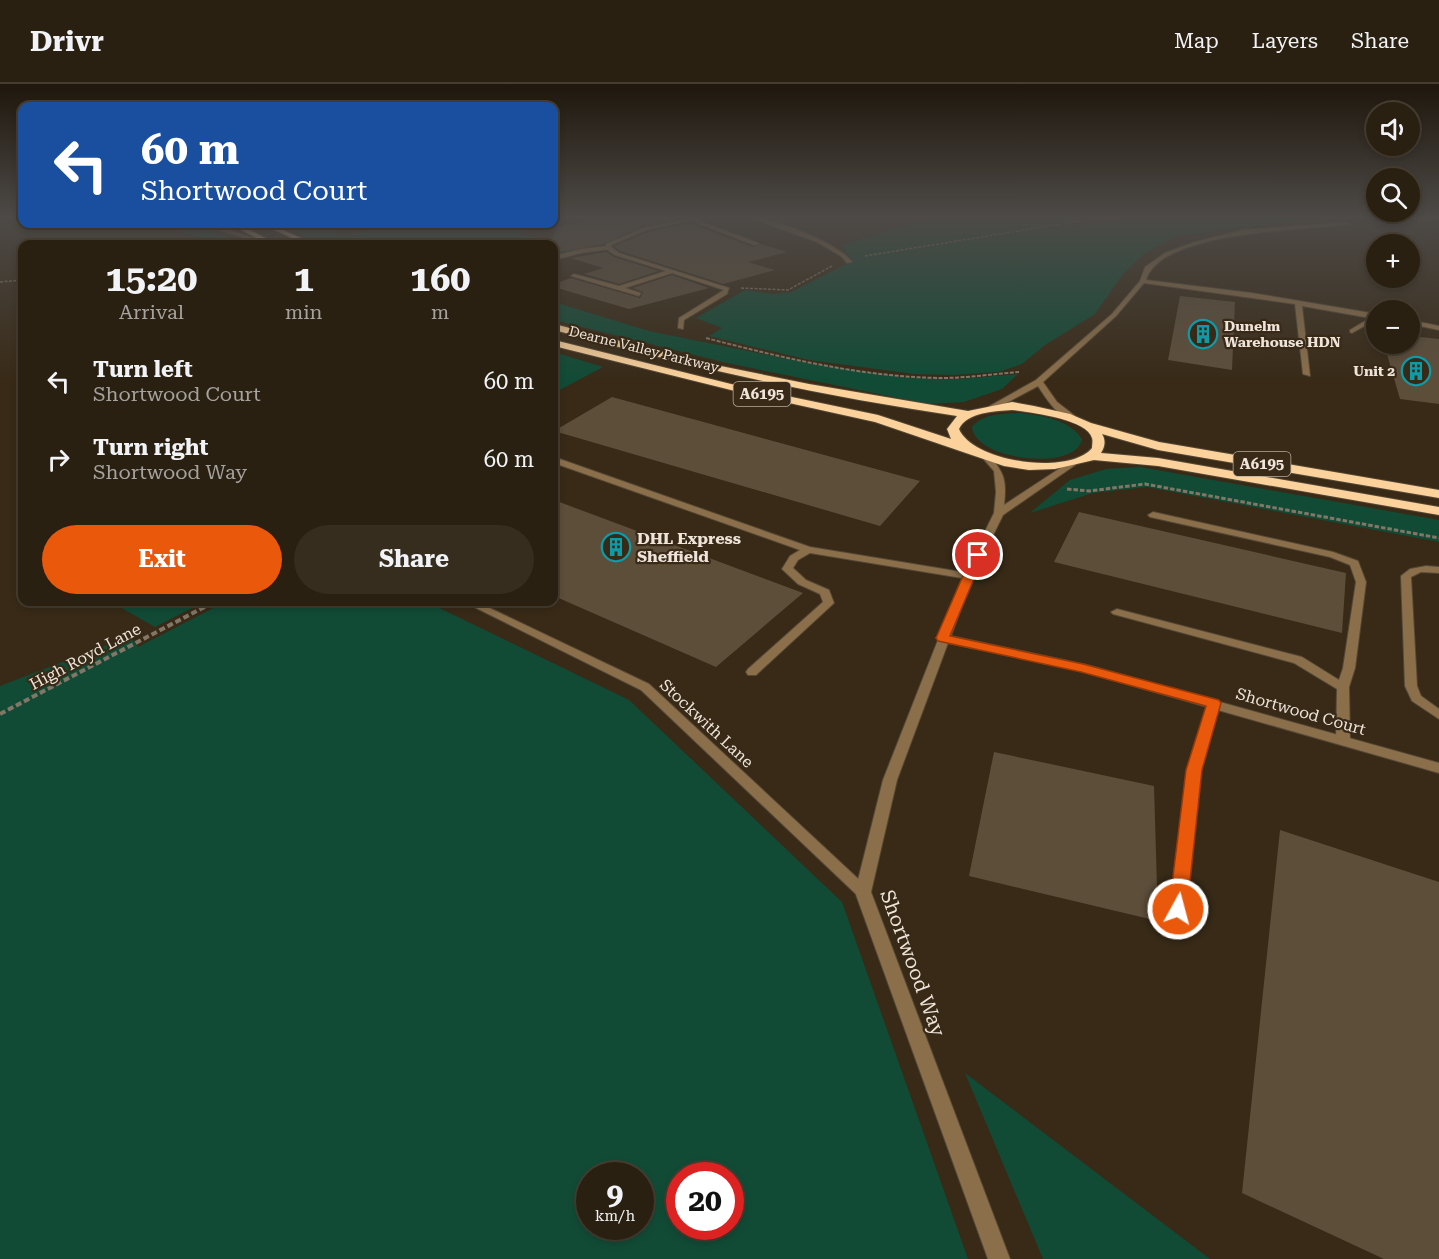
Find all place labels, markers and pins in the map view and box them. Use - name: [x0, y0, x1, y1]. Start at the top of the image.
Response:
- building icon: Dunelm Warehouse HDN: [1187, 318, 1219, 350]
- place label: Dunelm Warehouse HDN: [1224, 318, 1341, 350]
- building icon: Unit 2: [1400, 355, 1432, 387]
- place label: Unit 2: [1353, 363, 1395, 379]
- place label: DHL Express Sheffield: [637, 529, 741, 566]
- pin: [952, 529, 1003, 580]
- building icon: DHL Express Sheffield: [600, 531, 632, 563]

